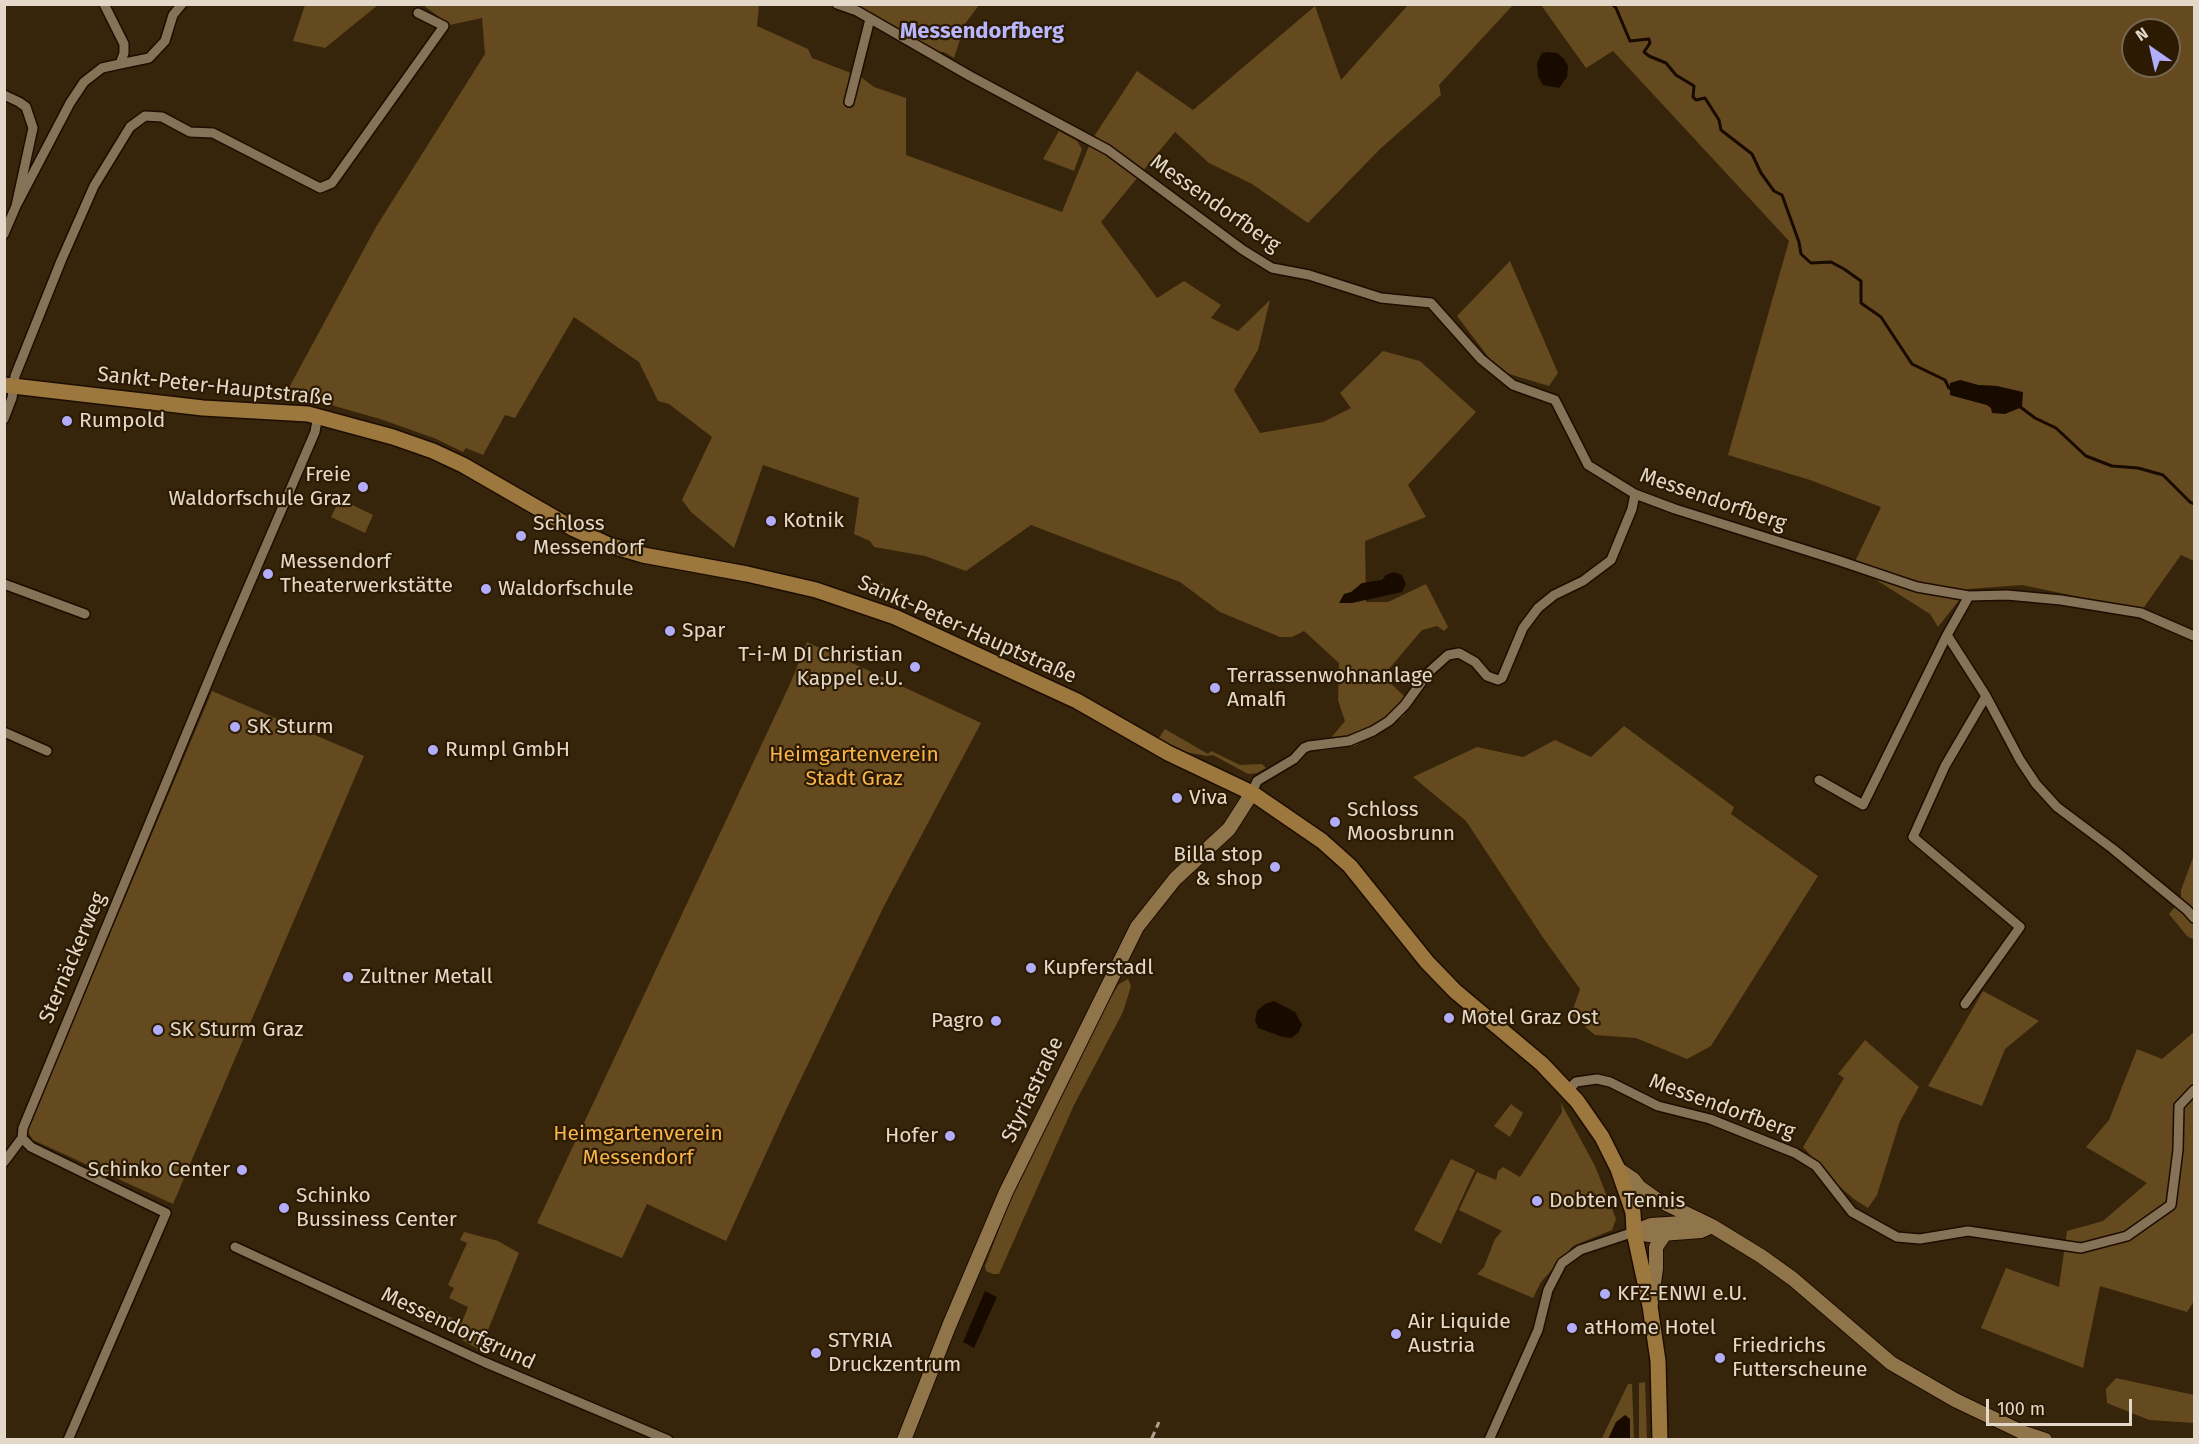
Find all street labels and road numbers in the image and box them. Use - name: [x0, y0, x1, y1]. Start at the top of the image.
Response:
- street label: Messendorfberg: [1145, 150, 1285, 258]
- street label: Sankt-Peter-Hauptstraße: [96, 362, 334, 412]
- street label: Messendorfberg: [1636, 463, 1790, 537]
- street label: Sankt-Peter-Hauptstraße: [854, 570, 1080, 690]
- street label: Sternäckerweg: [34, 889, 112, 1027]
- street label: Styriastraße: [997, 1033, 1069, 1147]
- street label: Messendorfberg: [1646, 1069, 1798, 1145]
- street label: Messendorfgrund: [377, 1282, 539, 1376]

